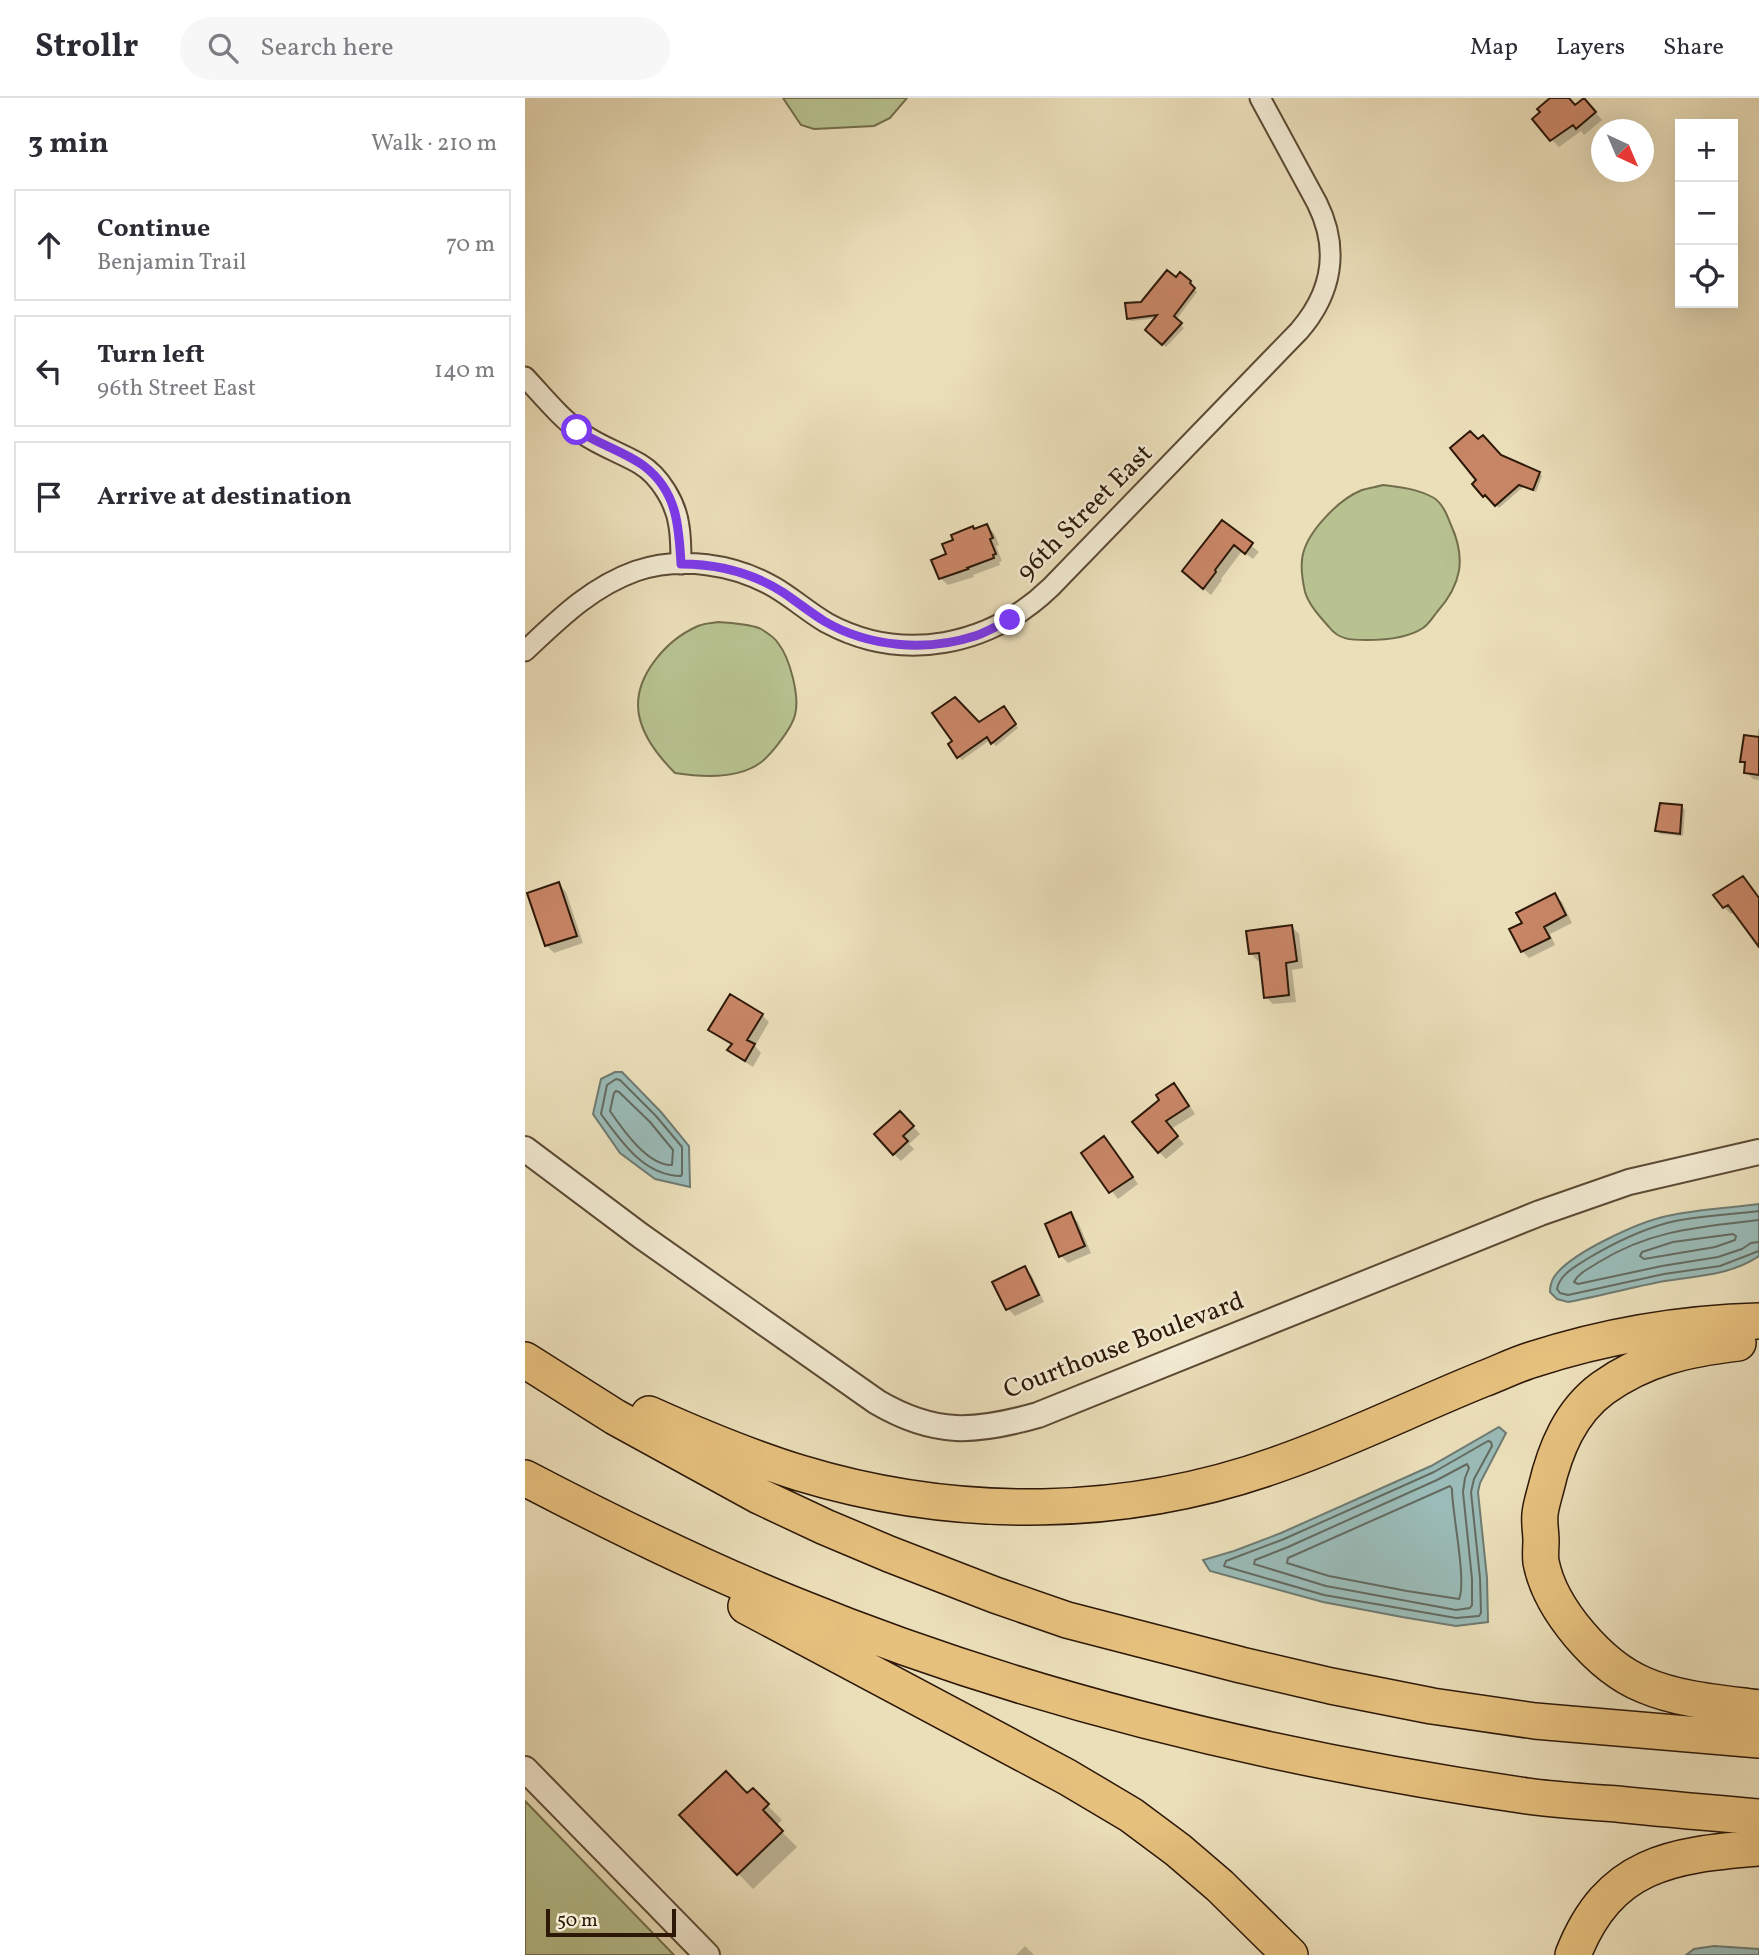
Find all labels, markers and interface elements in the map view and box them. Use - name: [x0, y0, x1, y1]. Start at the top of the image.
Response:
- search box: [180, 17, 670, 80]
- text: Strollr: [35, 25, 138, 71]
- icon: search: [204, 29, 242, 67]
- text: Search here: [260, 30, 394, 66]
- text: Map: [1470, 31, 1518, 65]
- text: Layers: [1556, 31, 1625, 65]
- text: Share: [1663, 31, 1724, 65]
- north arrow: [1591, 119, 1654, 182]
- map controls: [1675, 119, 1738, 308]
- button: +: [1675, 119, 1738, 182]
- text: 3 min: [28, 123, 109, 165]
- text: Walk · 210 m: [371, 128, 497, 160]
- button: −: [1675, 182, 1738, 245]
- text: Continue: [97, 211, 210, 247]
- icon: ahead: [30, 226, 68, 264]
- text: 70 m: [446, 229, 495, 261]
- button: locate: [1675, 245, 1738, 308]
- text: Benjamin Trail: [97, 247, 246, 279]
- text: Turn left: [97, 337, 205, 373]
- icon: left: [30, 352, 68, 390]
- text: 140 m: [434, 355, 495, 387]
- text: 96th Street East: [97, 373, 256, 405]
- route start: [561, 414, 592, 445]
- street label: 96th Street East: [1009, 437, 1161, 589]
- icon: arrive: [30, 478, 68, 516]
- text: Arrive at destination: [97, 479, 352, 515]
- route end: [994, 604, 1025, 635]
- street label: Courthouse Boulevard: [999, 1284, 1249, 1408]
- scale bar: [546, 1906, 675, 1938]
- text: 50 m: [557, 1908, 598, 1934]

